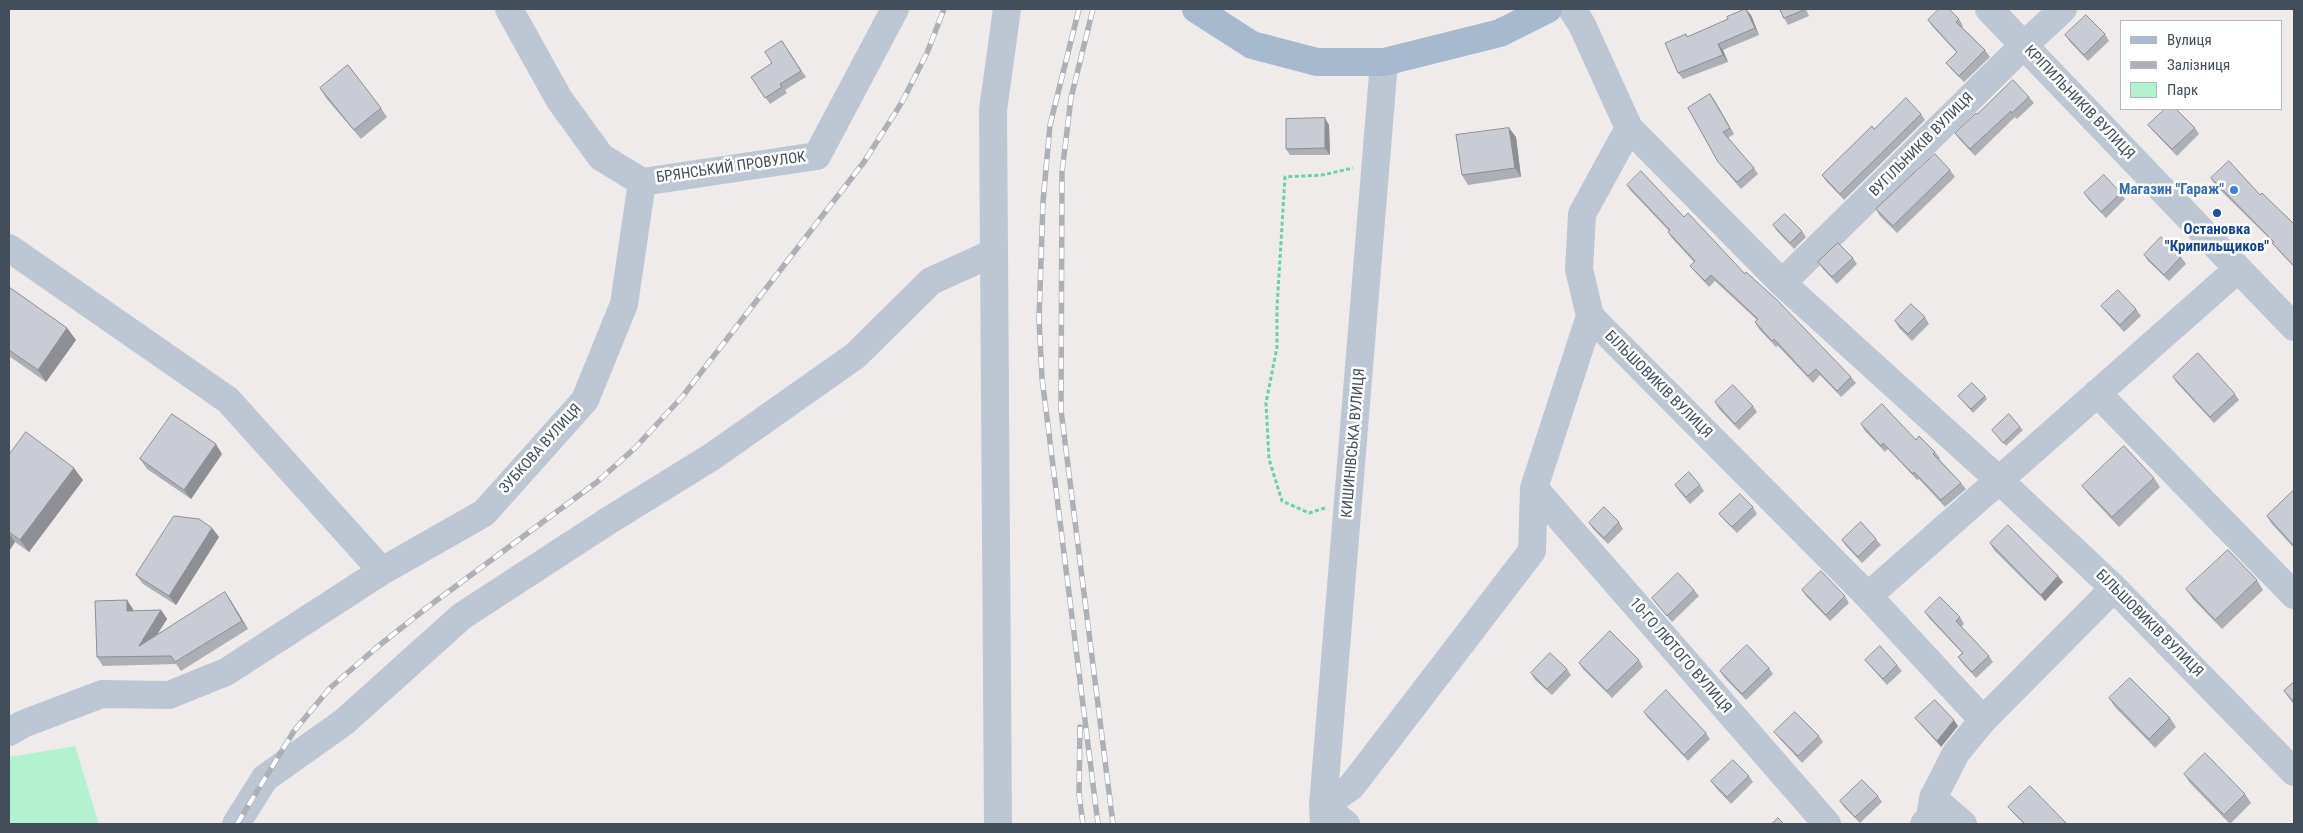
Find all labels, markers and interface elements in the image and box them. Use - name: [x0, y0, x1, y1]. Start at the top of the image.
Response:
- legend: [2120, 20, 2283, 110]
- text: Вулиця: [2167, 31, 2212, 49]
- street label: КРІПИЛЬНИКІВ ВУЛИЦЯ: [2020, 42, 2138, 164]
- text: Залізниця: [2167, 56, 2230, 74]
- text: Парк: [2167, 81, 2198, 99]
- street label: ВУГІЛЬНИКІВ ВУЛИЦЯ: [1866, 89, 1978, 201]
- street label: БРЯНСЬКИЙ ПРОВУЛОК: [655, 149, 807, 187]
- place label: Магазин "Гараж": [2119, 181, 2224, 199]
- marker: Магазин "Гараж": [2228, 184, 2240, 196]
- marker: Остановка "Крипильщиков": [2211, 207, 2223, 219]
- place label: Остановка "Крипильщиков": [2165, 221, 2269, 256]
- street label: БІЛЬШОВИКІВ ВУЛИЦЯ: [1601, 328, 1715, 442]
- street label: КИШИНІВСЬКА ВУЛИЦЯ: [1338, 367, 1370, 519]
- street label: ЗУБКОВА ВУЛИЦЯ: [496, 401, 586, 497]
- street label: БІЛЬШОВИКІВ ВУЛИЦЯ: [2092, 567, 2206, 681]
- street label: 10-ГО ЛЮТОГО ВУЛИЦЯ: [1625, 595, 1735, 717]

